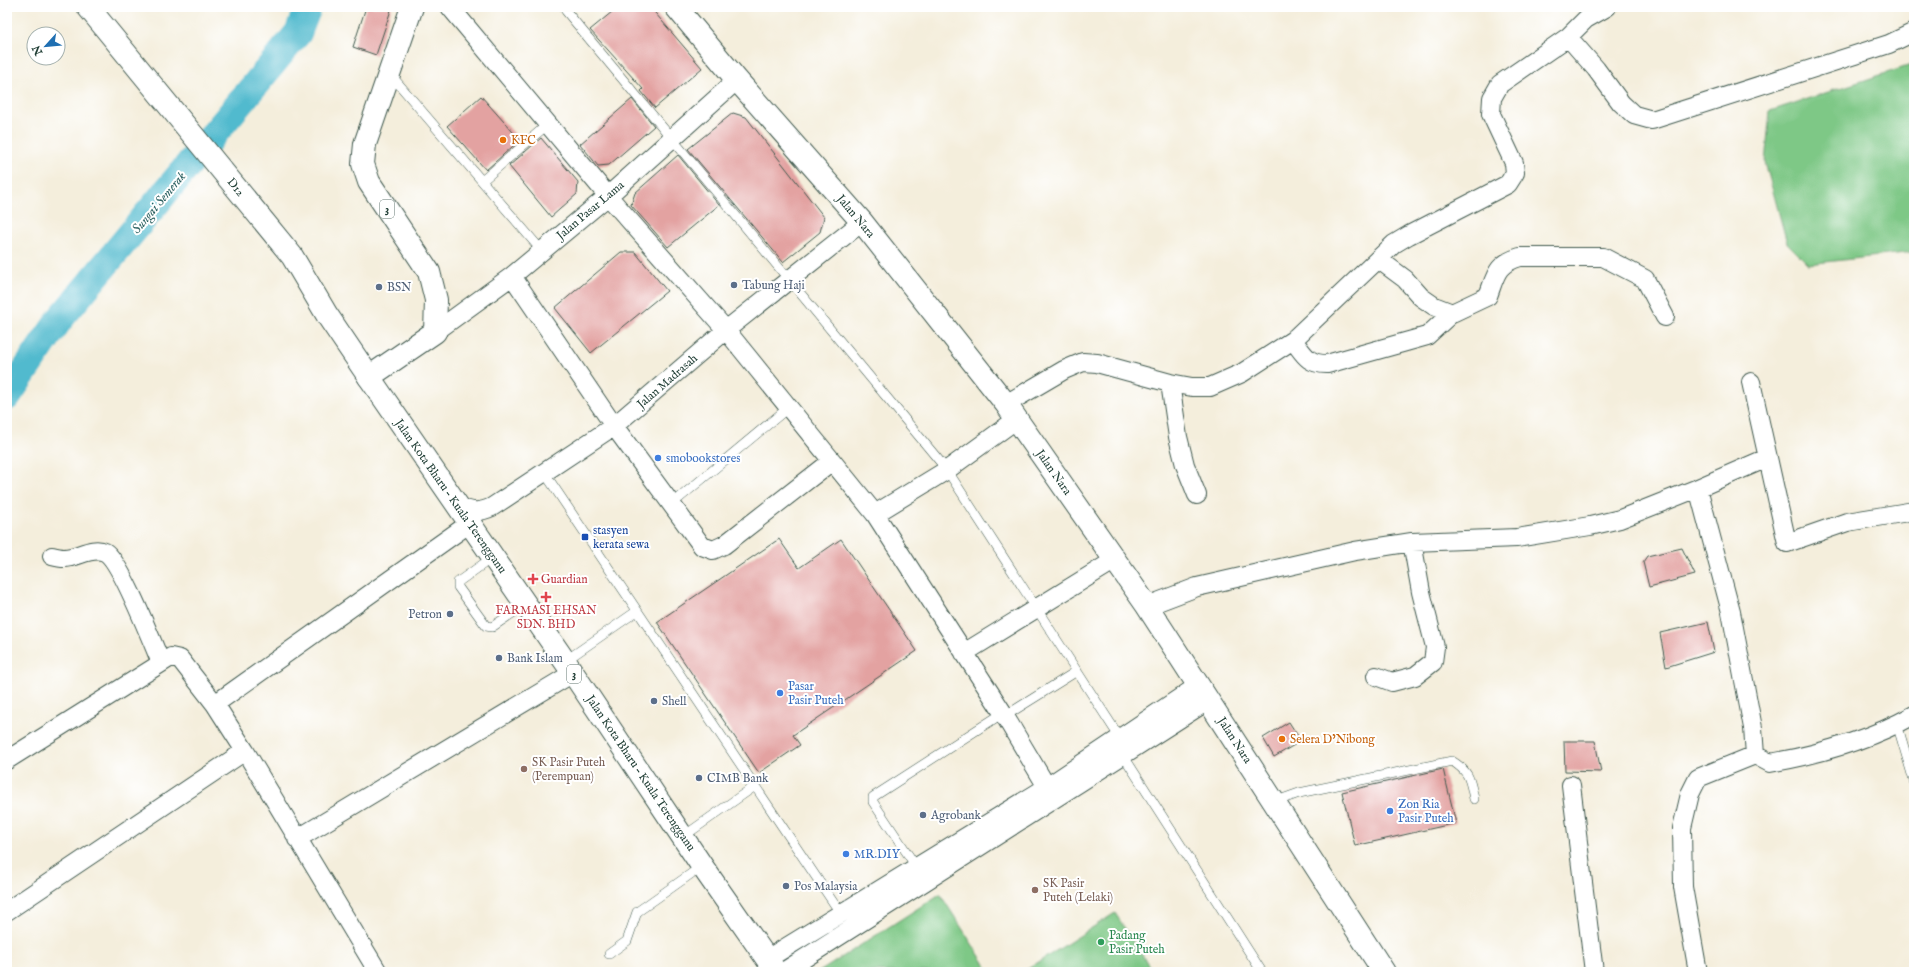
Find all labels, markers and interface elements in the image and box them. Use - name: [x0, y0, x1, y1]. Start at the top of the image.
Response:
- north arrow: [26, 26, 66, 66]
- text: N: [29, 42, 47, 58]
- place label: KFC: [511, 133, 536, 148]
- marker: KFC: [498, 135, 508, 145]
- water label: Sungai Semerak: [128, 168, 191, 238]
- street label: D12: [224, 175, 248, 200]
- street label: Jalan Pasar Lama: [552, 177, 629, 245]
- street label: Jalan Nara: [831, 190, 879, 242]
- road number: 3: [380, 200, 394, 218]
- place label: Tabung Haji: [742, 278, 805, 293]
- place label: BSN: [387, 280, 412, 295]
- marker: Tabung Haji: [729, 280, 739, 290]
- marker: BSN: [374, 282, 384, 292]
- street label: Jalan Madrasah: [632, 351, 702, 414]
- street label: Jalan Kota Bharu – Kuala Terengganu: [389, 415, 510, 577]
- street label: Jalan Nara: [1031, 445, 1075, 499]
- place label: smobookstores: [666, 451, 741, 466]
- marker: smobookstores: [653, 453, 663, 463]
- place label: stasyen kerata sewa: [593, 523, 650, 552]
- marker: stasyen kerata sewa: [580, 532, 590, 542]
- place label: Guardian: [541, 572, 588, 587]
- marker: Guardian: [528, 574, 538, 584]
- marker: FARMASI EHSAN SDN. BHD: [541, 592, 551, 602]
- place label: FARMASI EHSAN SDN. BHD: [495, 603, 597, 632]
- place label: Petron: [408, 607, 443, 622]
- marker: Petron: [445, 609, 455, 619]
- place label: Bank Islam: [507, 651, 563, 666]
- marker: Bank Islam: [494, 653, 504, 663]
- road number: 3: [567, 665, 581, 683]
- place label: Pasar Pasir Puteh: [788, 679, 844, 708]
- marker: Pasar Pasir Puteh: [775, 688, 785, 698]
- street label: Jalan Kota Bharu – Kuala Terengganu: [581, 691, 699, 855]
- place label: Shell: [662, 694, 687, 709]
- marker: Shell: [649, 696, 659, 706]
- street label: Jalan Nara: [1212, 713, 1255, 767]
- place label: Selera D’Nibong: [1290, 732, 1375, 747]
- marker: Selera D’Nibong: [1277, 734, 1287, 744]
- place label: SK Pasir Puteh (Perempuan): [532, 755, 606, 785]
- marker: SK Pasir Puteh (Perempuan): [519, 764, 529, 774]
- place label: CIMB Bank: [707, 771, 769, 786]
- marker: CIMB Bank: [694, 773, 704, 783]
- place label: Zon Ria Pasir Puteh: [1398, 797, 1454, 826]
- marker: Zon Ria Pasir Puteh: [1385, 806, 1395, 816]
- place label: Agrobank: [930, 808, 981, 823]
- marker: Agrobank: [918, 810, 928, 820]
- place label: MR.DIY: [854, 847, 901, 862]
- marker: MR.DIY: [841, 849, 851, 859]
- place label: SK Pasir Puteh (Lelaki): [1043, 876, 1113, 905]
- place label: Pos Malaysia: [794, 879, 858, 894]
- marker: Pos Malaysia: [781, 881, 791, 891]
- marker: SK Pasir Puteh (Lelaki): [1030, 885, 1040, 895]
- place label: Padang Pasir Puteh: [1109, 928, 1165, 957]
- marker: Padang Pasir Puteh: [1096, 937, 1106, 947]

